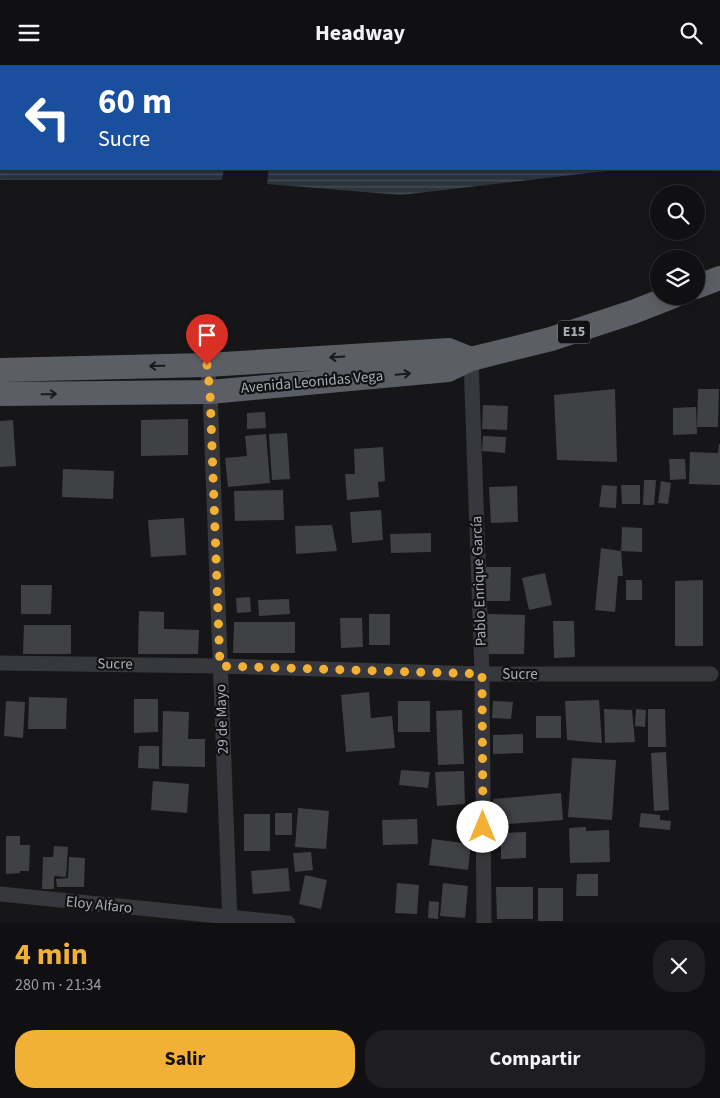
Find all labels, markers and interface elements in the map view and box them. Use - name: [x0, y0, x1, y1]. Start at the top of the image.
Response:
- text: Headway: [315, 17, 405, 49]
- icon: menu: [15, 19, 43, 47]
- icon: search: [677, 19, 705, 47]
- text: 60 m: [98, 77, 172, 127]
- icon: left: [15, 85, 80, 150]
- text: Sucre: [98, 123, 150, 155]
- map controls: [650, 185, 705, 305]
- button: search: [650, 185, 705, 240]
- button: layers: [650, 250, 705, 305]
- pin: [186, 314, 228, 365]
- icon: arrive: [193, 321, 221, 349]
- road number: E15: [558, 321, 590, 343]
- one-way arrow: [329, 353, 345, 362]
- one-way arrow: [149, 362, 165, 371]
- street label: Avenida Leonidas Vega: [240, 365, 384, 399]
- one-way arrow: [395, 369, 411, 379]
- one-way arrow: [40, 389, 56, 399]
- street label: Pablo Enrique García: [466, 515, 492, 647]
- street label: Sucre: [97, 653, 133, 675]
- street label: Sucre: [502, 664, 538, 685]
- street label: 29 de Mayo: [210, 684, 234, 754]
- position arrow: [456, 800, 508, 852]
- street label: Eloy Alfaro: [65, 891, 133, 919]
- text: 4 min: [15, 933, 88, 976]
- button: close: [653, 940, 705, 992]
- text: 280 m · 21:34: [15, 974, 102, 996]
- button: Salir: [15, 1030, 355, 1088]
- button: Compartir: [365, 1030, 705, 1088]

